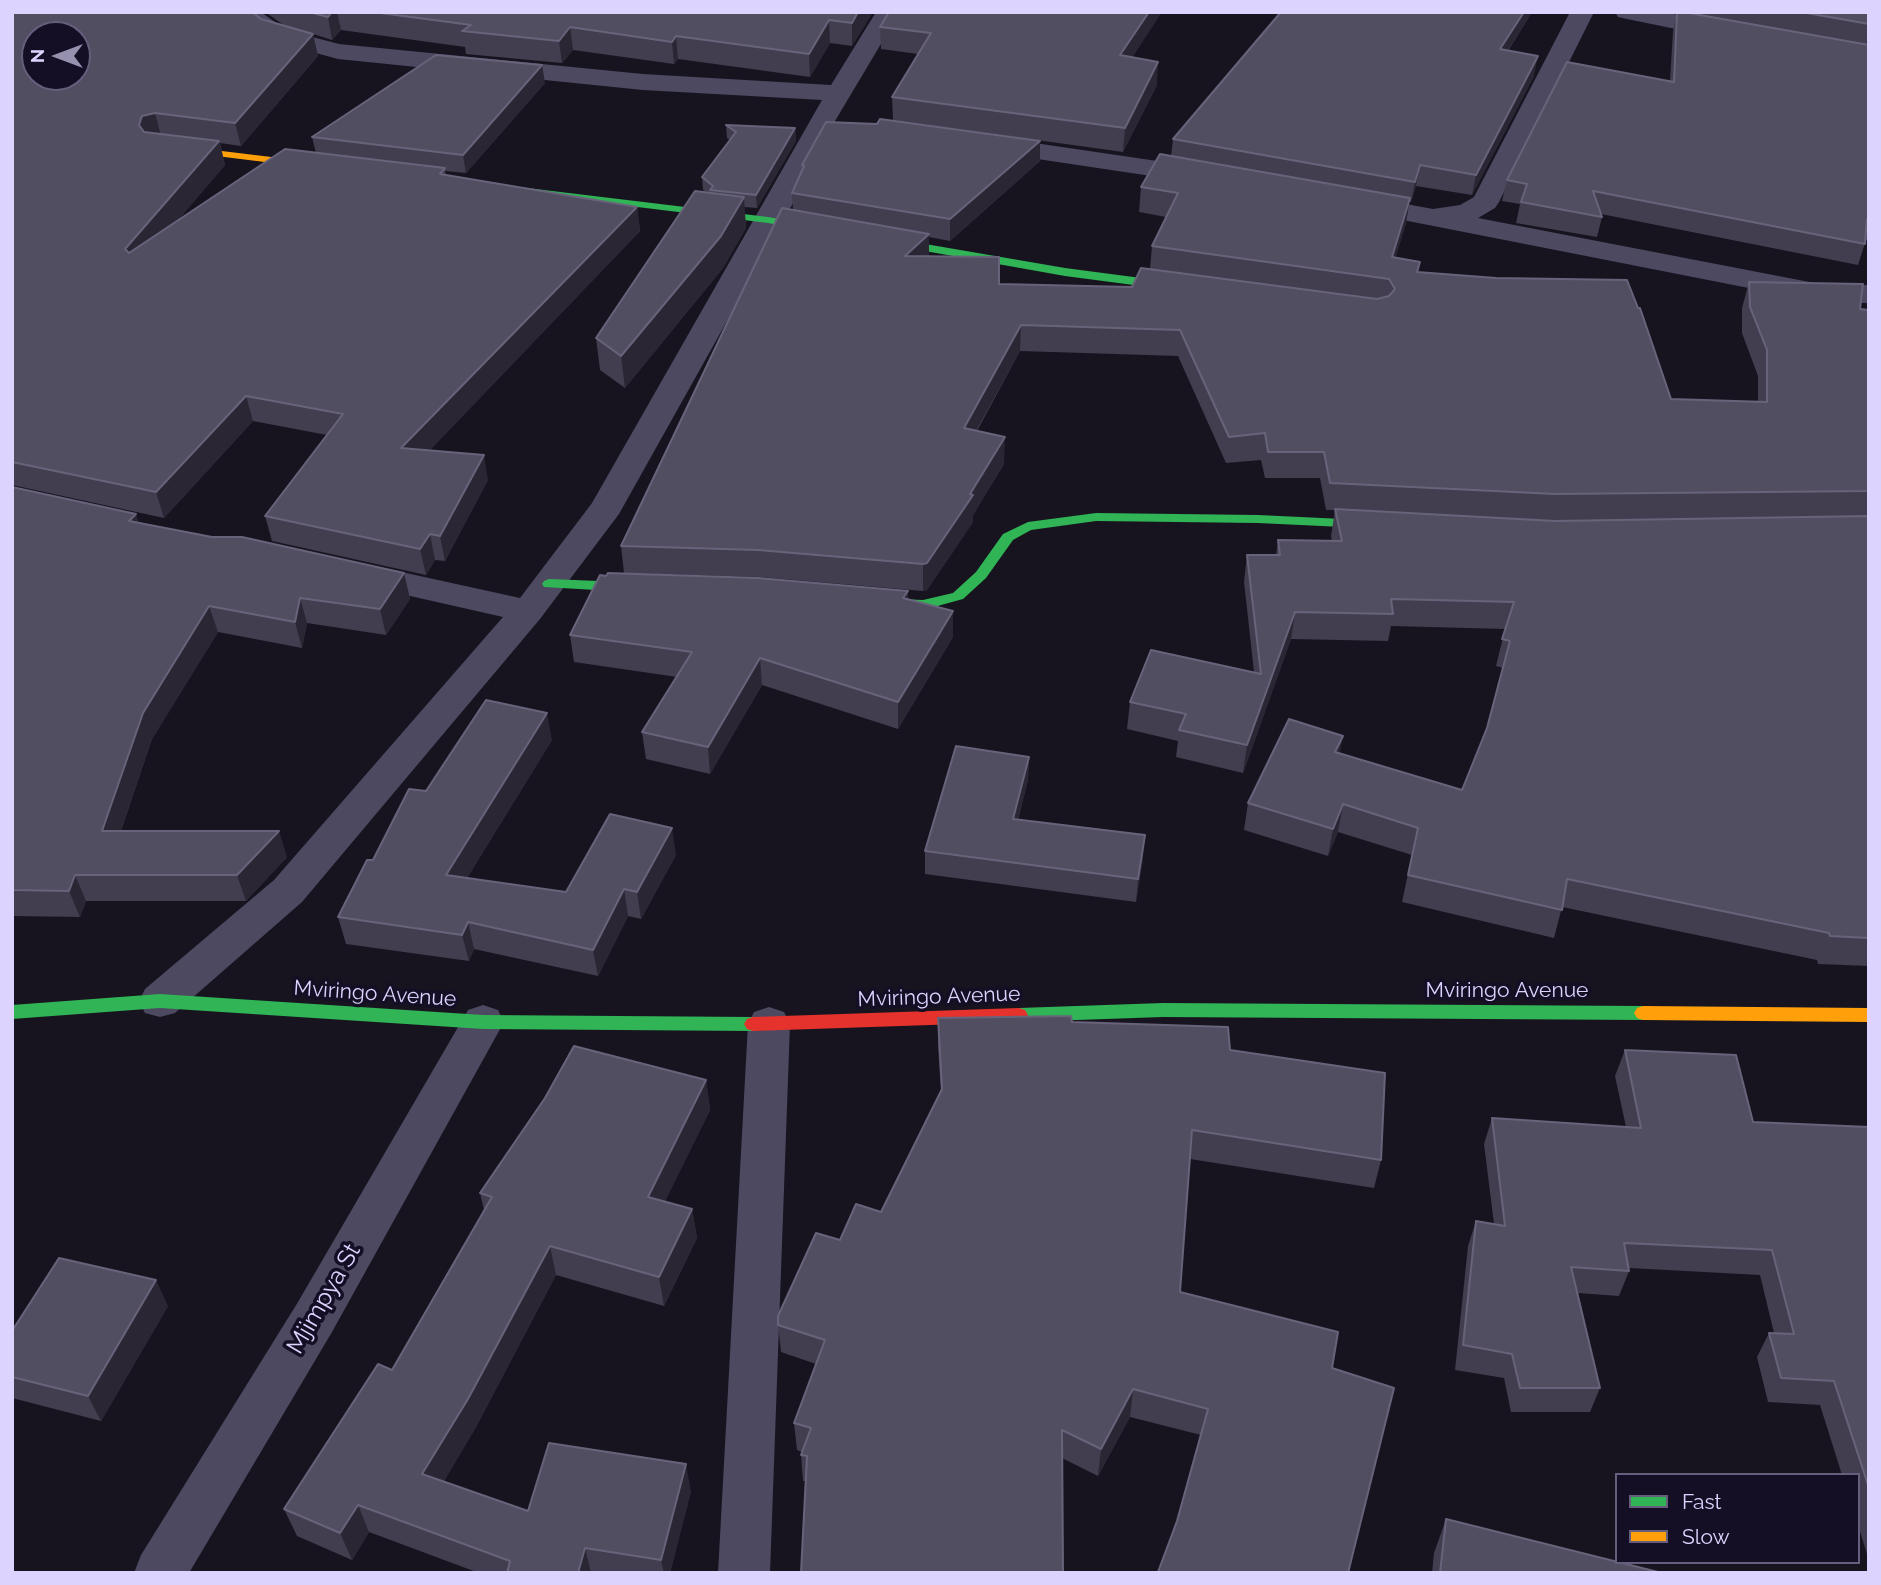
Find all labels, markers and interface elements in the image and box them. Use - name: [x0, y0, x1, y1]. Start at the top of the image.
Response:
- north arrow: [21, 21, 91, 91]
- text: N: [26, 49, 48, 63]
- street label: Mviringo Avenue: [293, 976, 457, 1012]
- street label: Mviringo Avenue: [1426, 978, 1588, 1004]
- street label: Mviringo Avenue: [857, 982, 1021, 1012]
- street label: Mjimpya St: [281, 1239, 367, 1359]
- legend: [1615, 1473, 1860, 1564]
- text: Fast: [1682, 1489, 1722, 1514]
- text: Slow: [1682, 1524, 1730, 1549]

